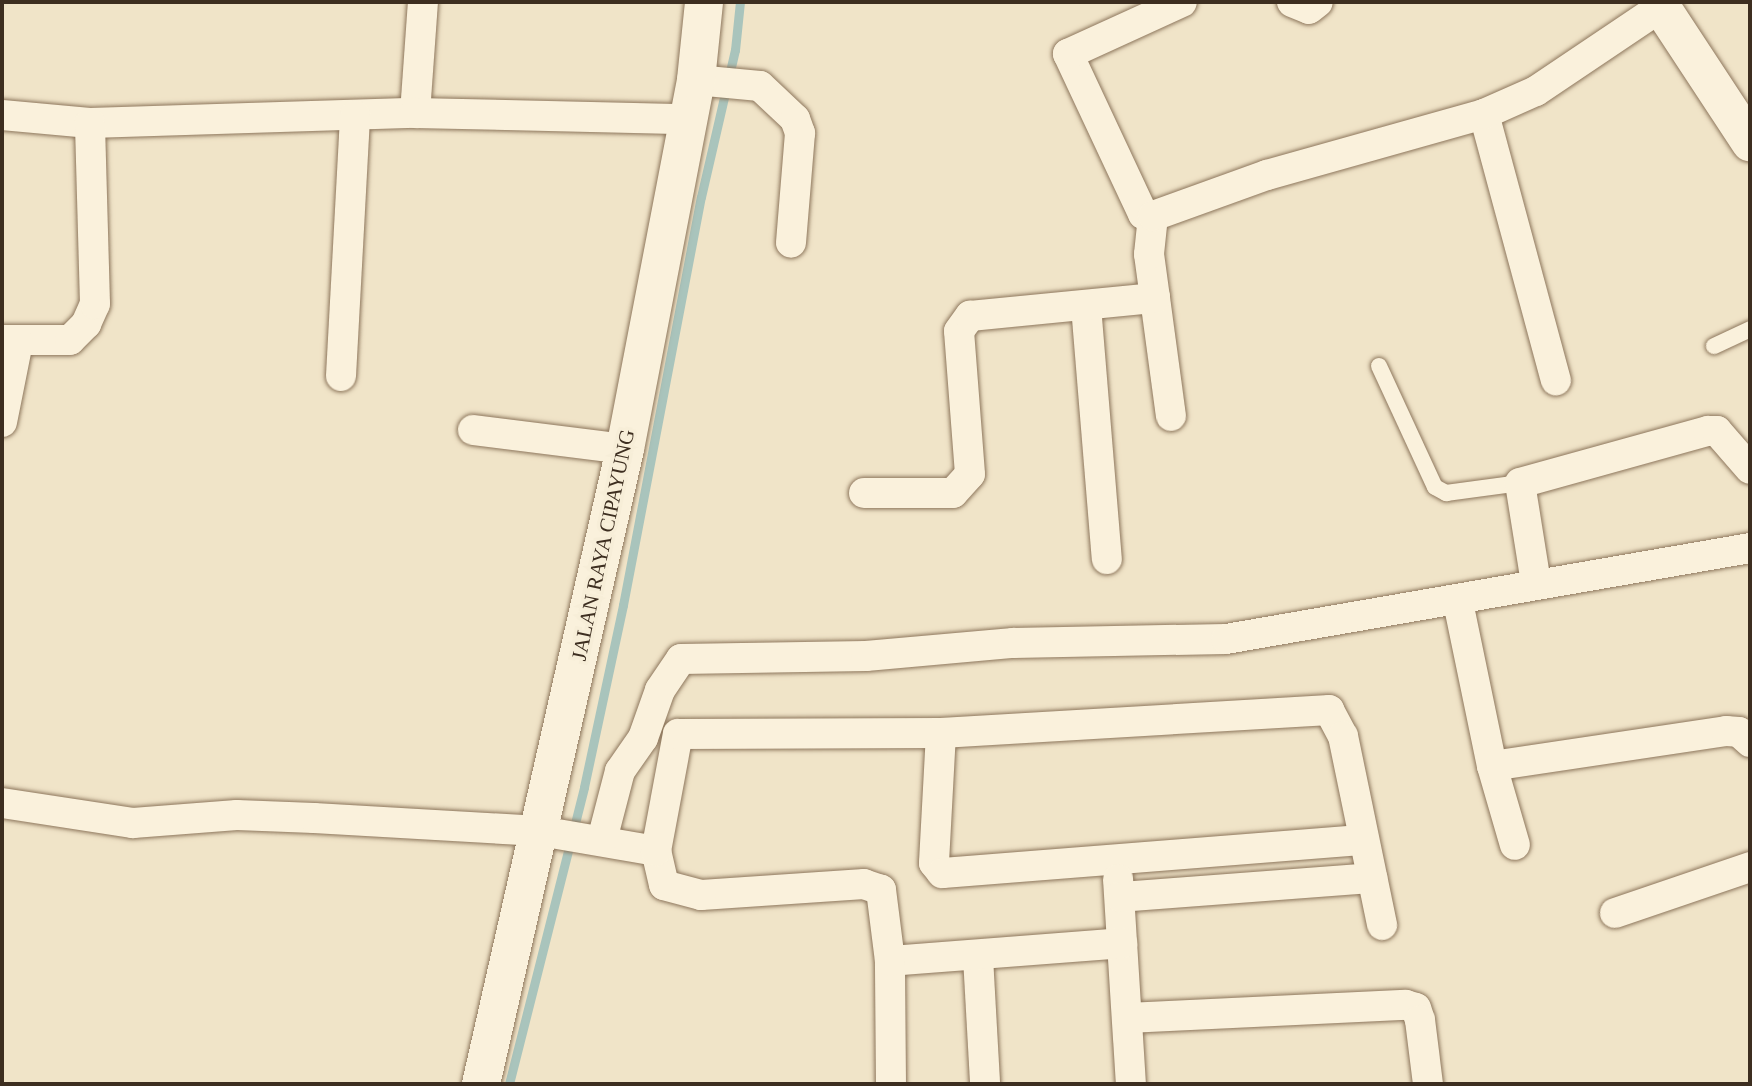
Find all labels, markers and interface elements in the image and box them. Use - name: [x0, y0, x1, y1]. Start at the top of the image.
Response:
- street label: JALAN RAYA CIPAYUNG: [566, 427, 640, 663]

